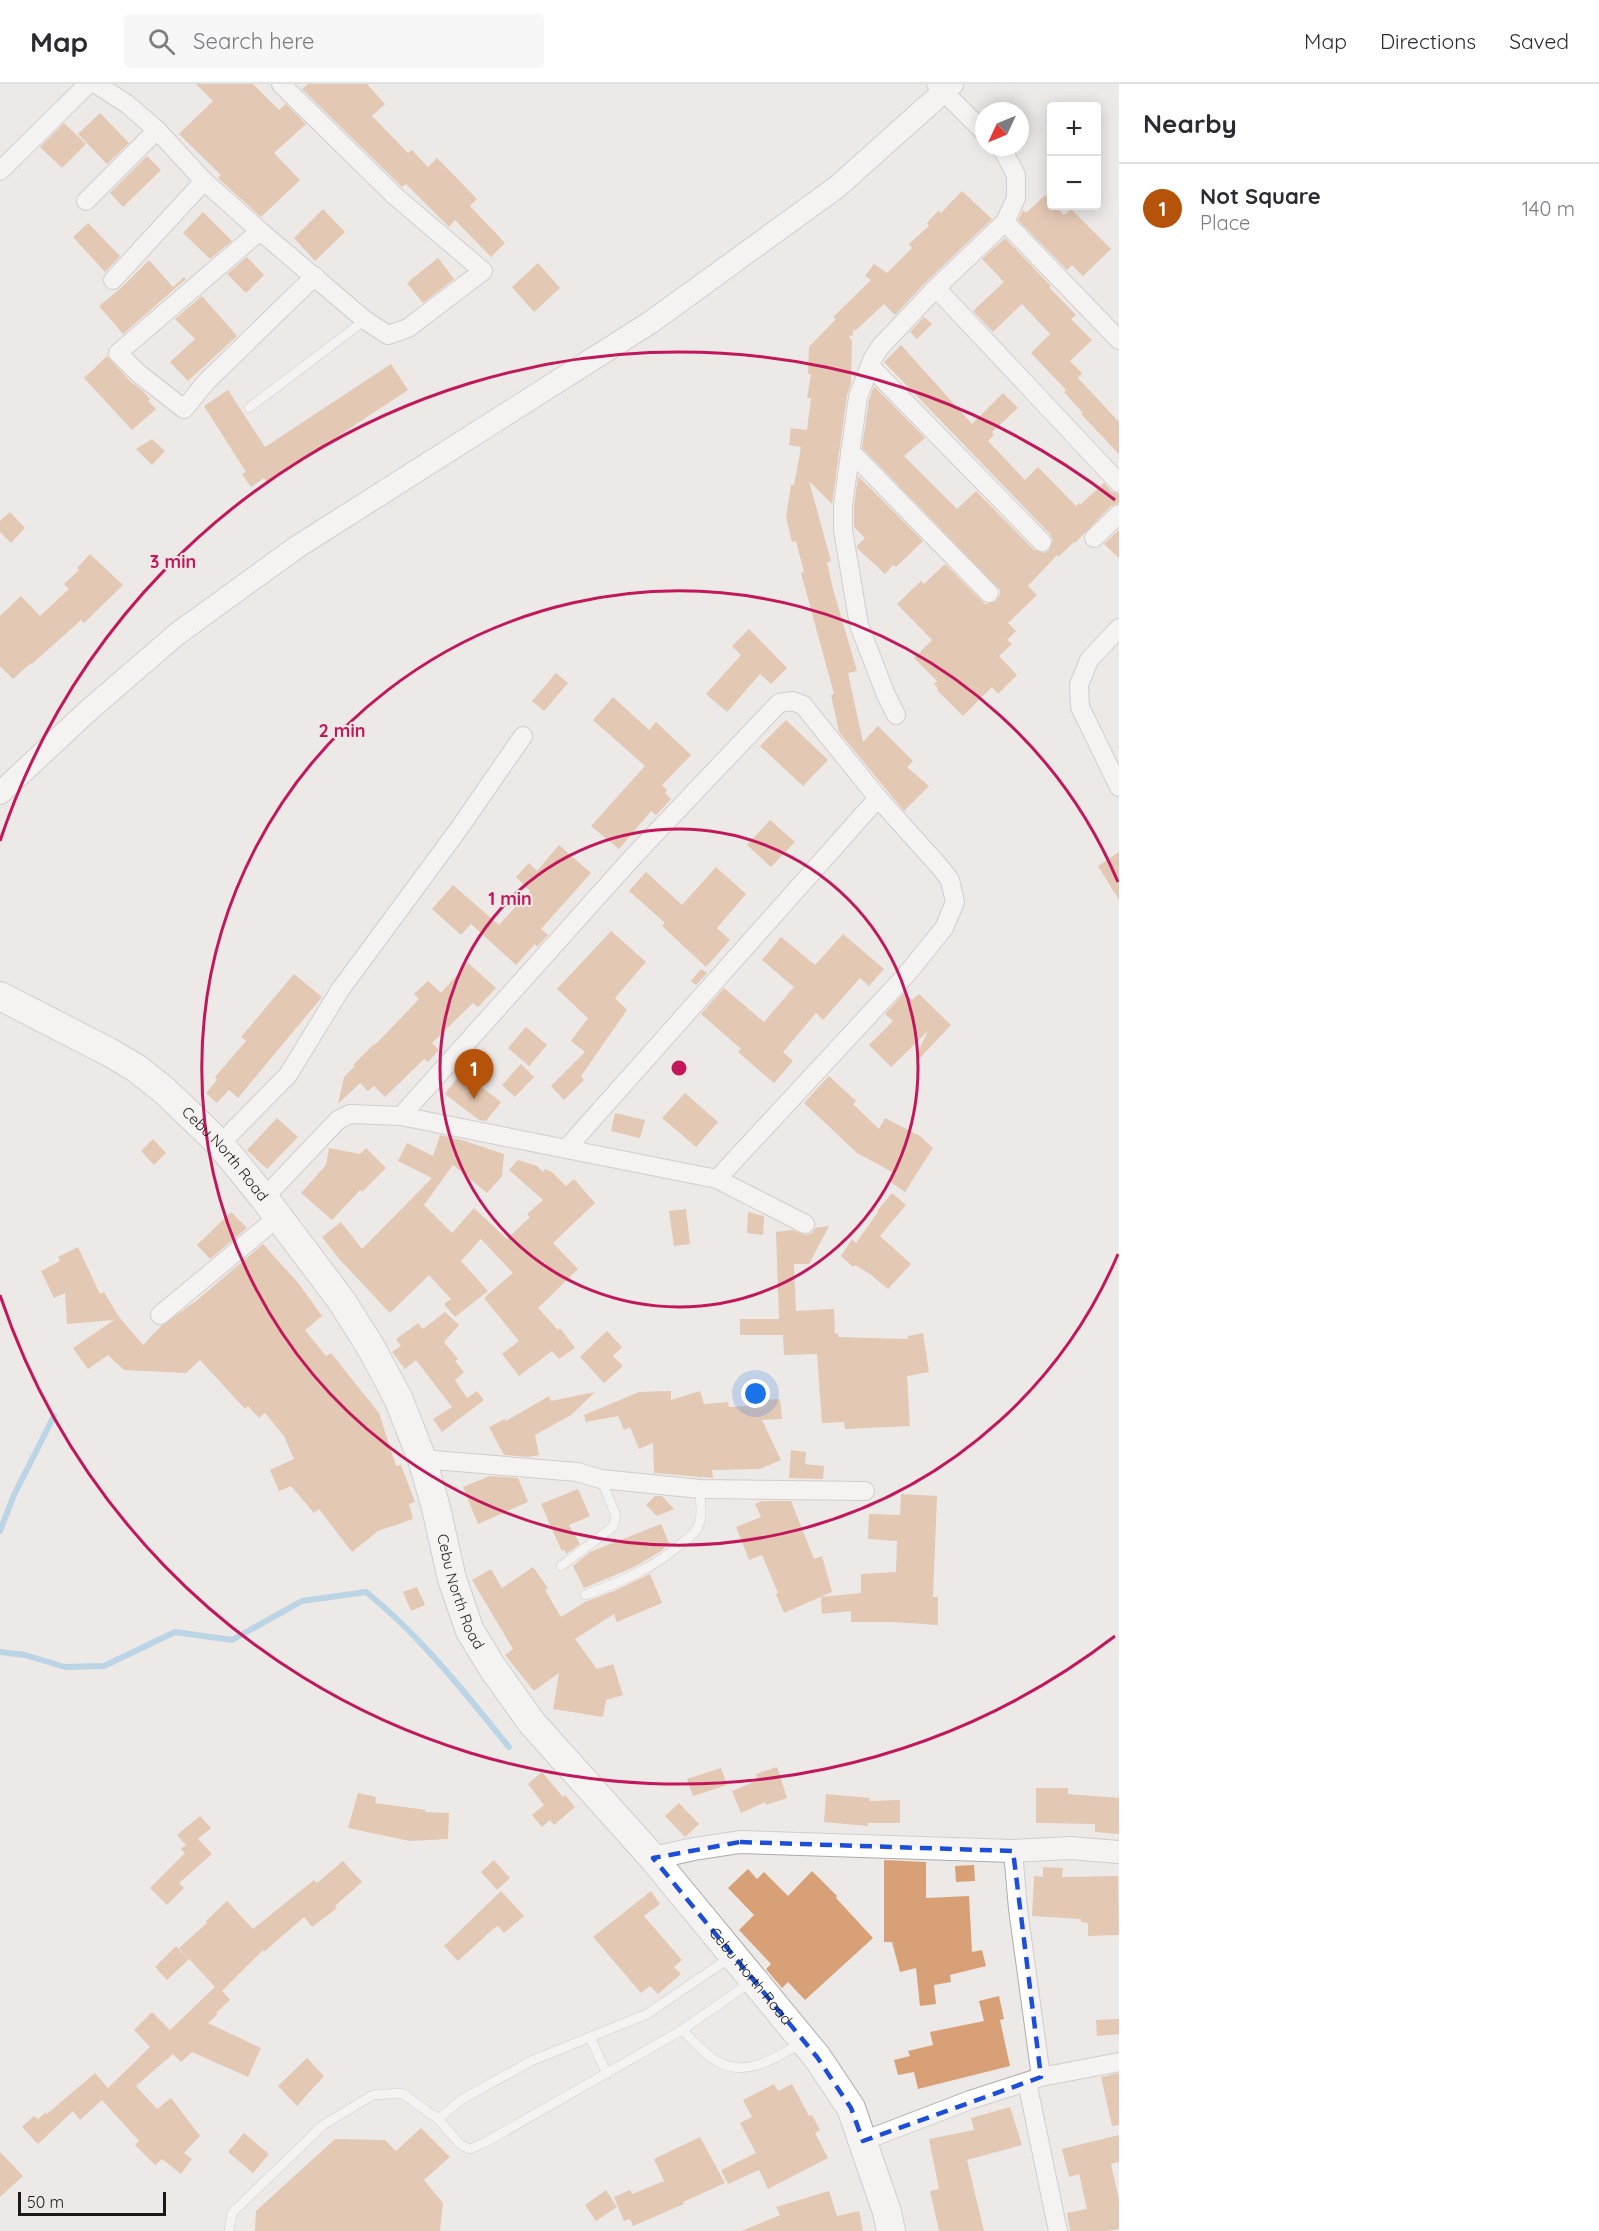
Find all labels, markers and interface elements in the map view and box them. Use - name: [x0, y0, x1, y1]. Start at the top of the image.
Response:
- search box: [124, 14, 544, 68]
- text: Map: [30, 24, 88, 59]
- icon: search: [145, 25, 178, 58]
- text: Search here: [193, 27, 315, 55]
- text: Map: [1304, 28, 1347, 54]
- text: Directions: [1380, 28, 1476, 54]
- text: Saved: [1509, 28, 1569, 54]
- north arrow: [975, 102, 1029, 156]
- map controls: [1047, 102, 1101, 210]
- button: +: [1047, 102, 1101, 156]
- text: Nearby: [1143, 107, 1237, 140]
- button: −: [1047, 156, 1101, 210]
- text: Not Square: [1200, 182, 1321, 210]
- text: 1: [1159, 196, 1166, 221]
- text: 140 m: [1522, 196, 1575, 221]
- text: Place: [1200, 210, 1250, 235]
- text: 3 min: [150, 550, 196, 573]
- text: 2 min: [319, 719, 365, 742]
- text: 1 min: [488, 887, 532, 910]
- pin: 1: [454, 1050, 494, 1099]
- centre of rings: [669, 1058, 689, 1078]
- street label: Cebu North Road: [178, 1102, 273, 1205]
- your location: [741, 1379, 770, 1408]
- street label: Cebu North Road: [433, 1532, 489, 1653]
- street label: Cebu North Road: [705, 1923, 797, 2029]
- scale bar: [18, 2189, 166, 2216]
- text: 50 m: [27, 2192, 64, 2212]

